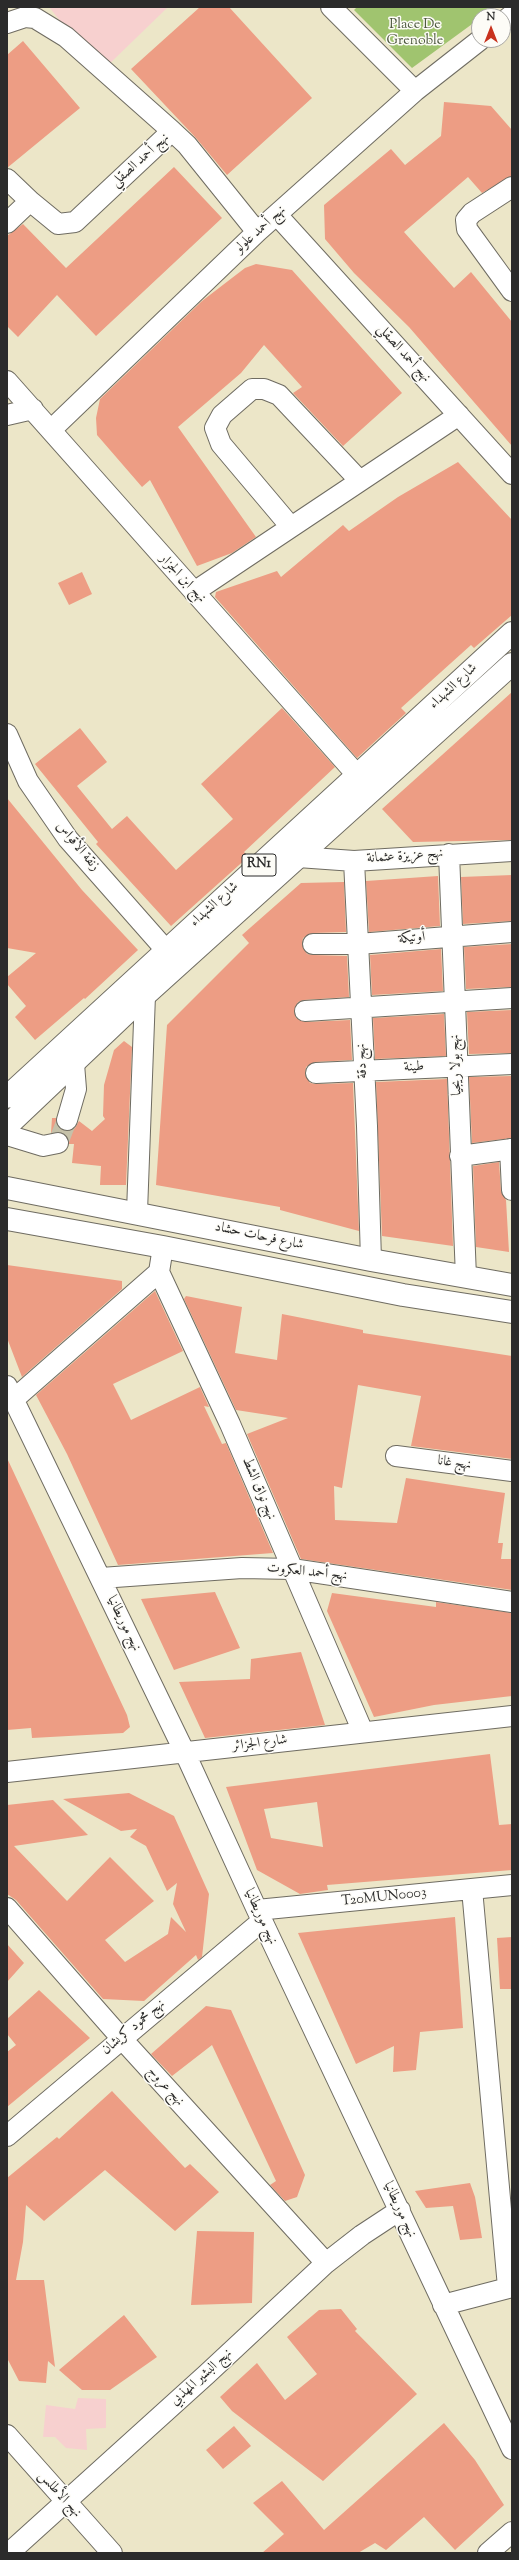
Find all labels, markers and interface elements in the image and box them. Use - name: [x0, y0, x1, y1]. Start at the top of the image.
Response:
- north arrow: [471, 8, 511, 48]
- text: N: [487, 9, 495, 25]
- park label: Place De Grenoble: [387, 18, 443, 50]
- street label: نهج أحمد الصقلي: [108, 130, 174, 192]
- street label: نهج أحمد علولو: [232, 203, 290, 257]
- street label: نهج أحمد الصقلي: [372, 321, 434, 387]
- street label: نهج ابن الجزار: [155, 551, 209, 607]
- street label: شارع الشهداء: [427, 661, 481, 713]
- street label: زنقة الأقواس: [51, 819, 103, 875]
- street label: نهج عزيزة عثمانة: [366, 846, 444, 868]
- road number: RN1: [242, 854, 276, 876]
- street label: شارع الشهداء: [187, 879, 243, 931]
- street label: أوتيكة: [398, 929, 426, 949]
- street label: نهج بولا ريجيا: [448, 1034, 466, 1096]
- street label: نهج دقة: [354, 1043, 372, 1079]
- street label: طينة: [404, 1059, 424, 1077]
- street label: شارع فرحات حشاد: [213, 1219, 305, 1255]
- street label: نهج غانا: [436, 1453, 472, 1475]
- street label: نهج نواق الشط: [237, 1455, 279, 1523]
- street label: نهج أحمد العكروت: [266, 1560, 348, 1586]
- street label: نهج موريطانيا: [102, 1593, 144, 1655]
- street label: شارع الجزائر: [232, 1732, 288, 1756]
- street label: T20MUN0003: [341, 1885, 427, 1911]
- street label: نهج موريطانيا: [240, 1886, 280, 1948]
- street label: نهج محمود كريشان: [99, 1997, 169, 2059]
- street label: نهج عروج: [143, 2064, 187, 2110]
- street label: نهج موريطانيا: [379, 2179, 419, 2241]
- street label: نهج البشير المهذبي: [168, 2346, 236, 2410]
- street label: نهج الأطلس: [34, 2468, 84, 2522]

